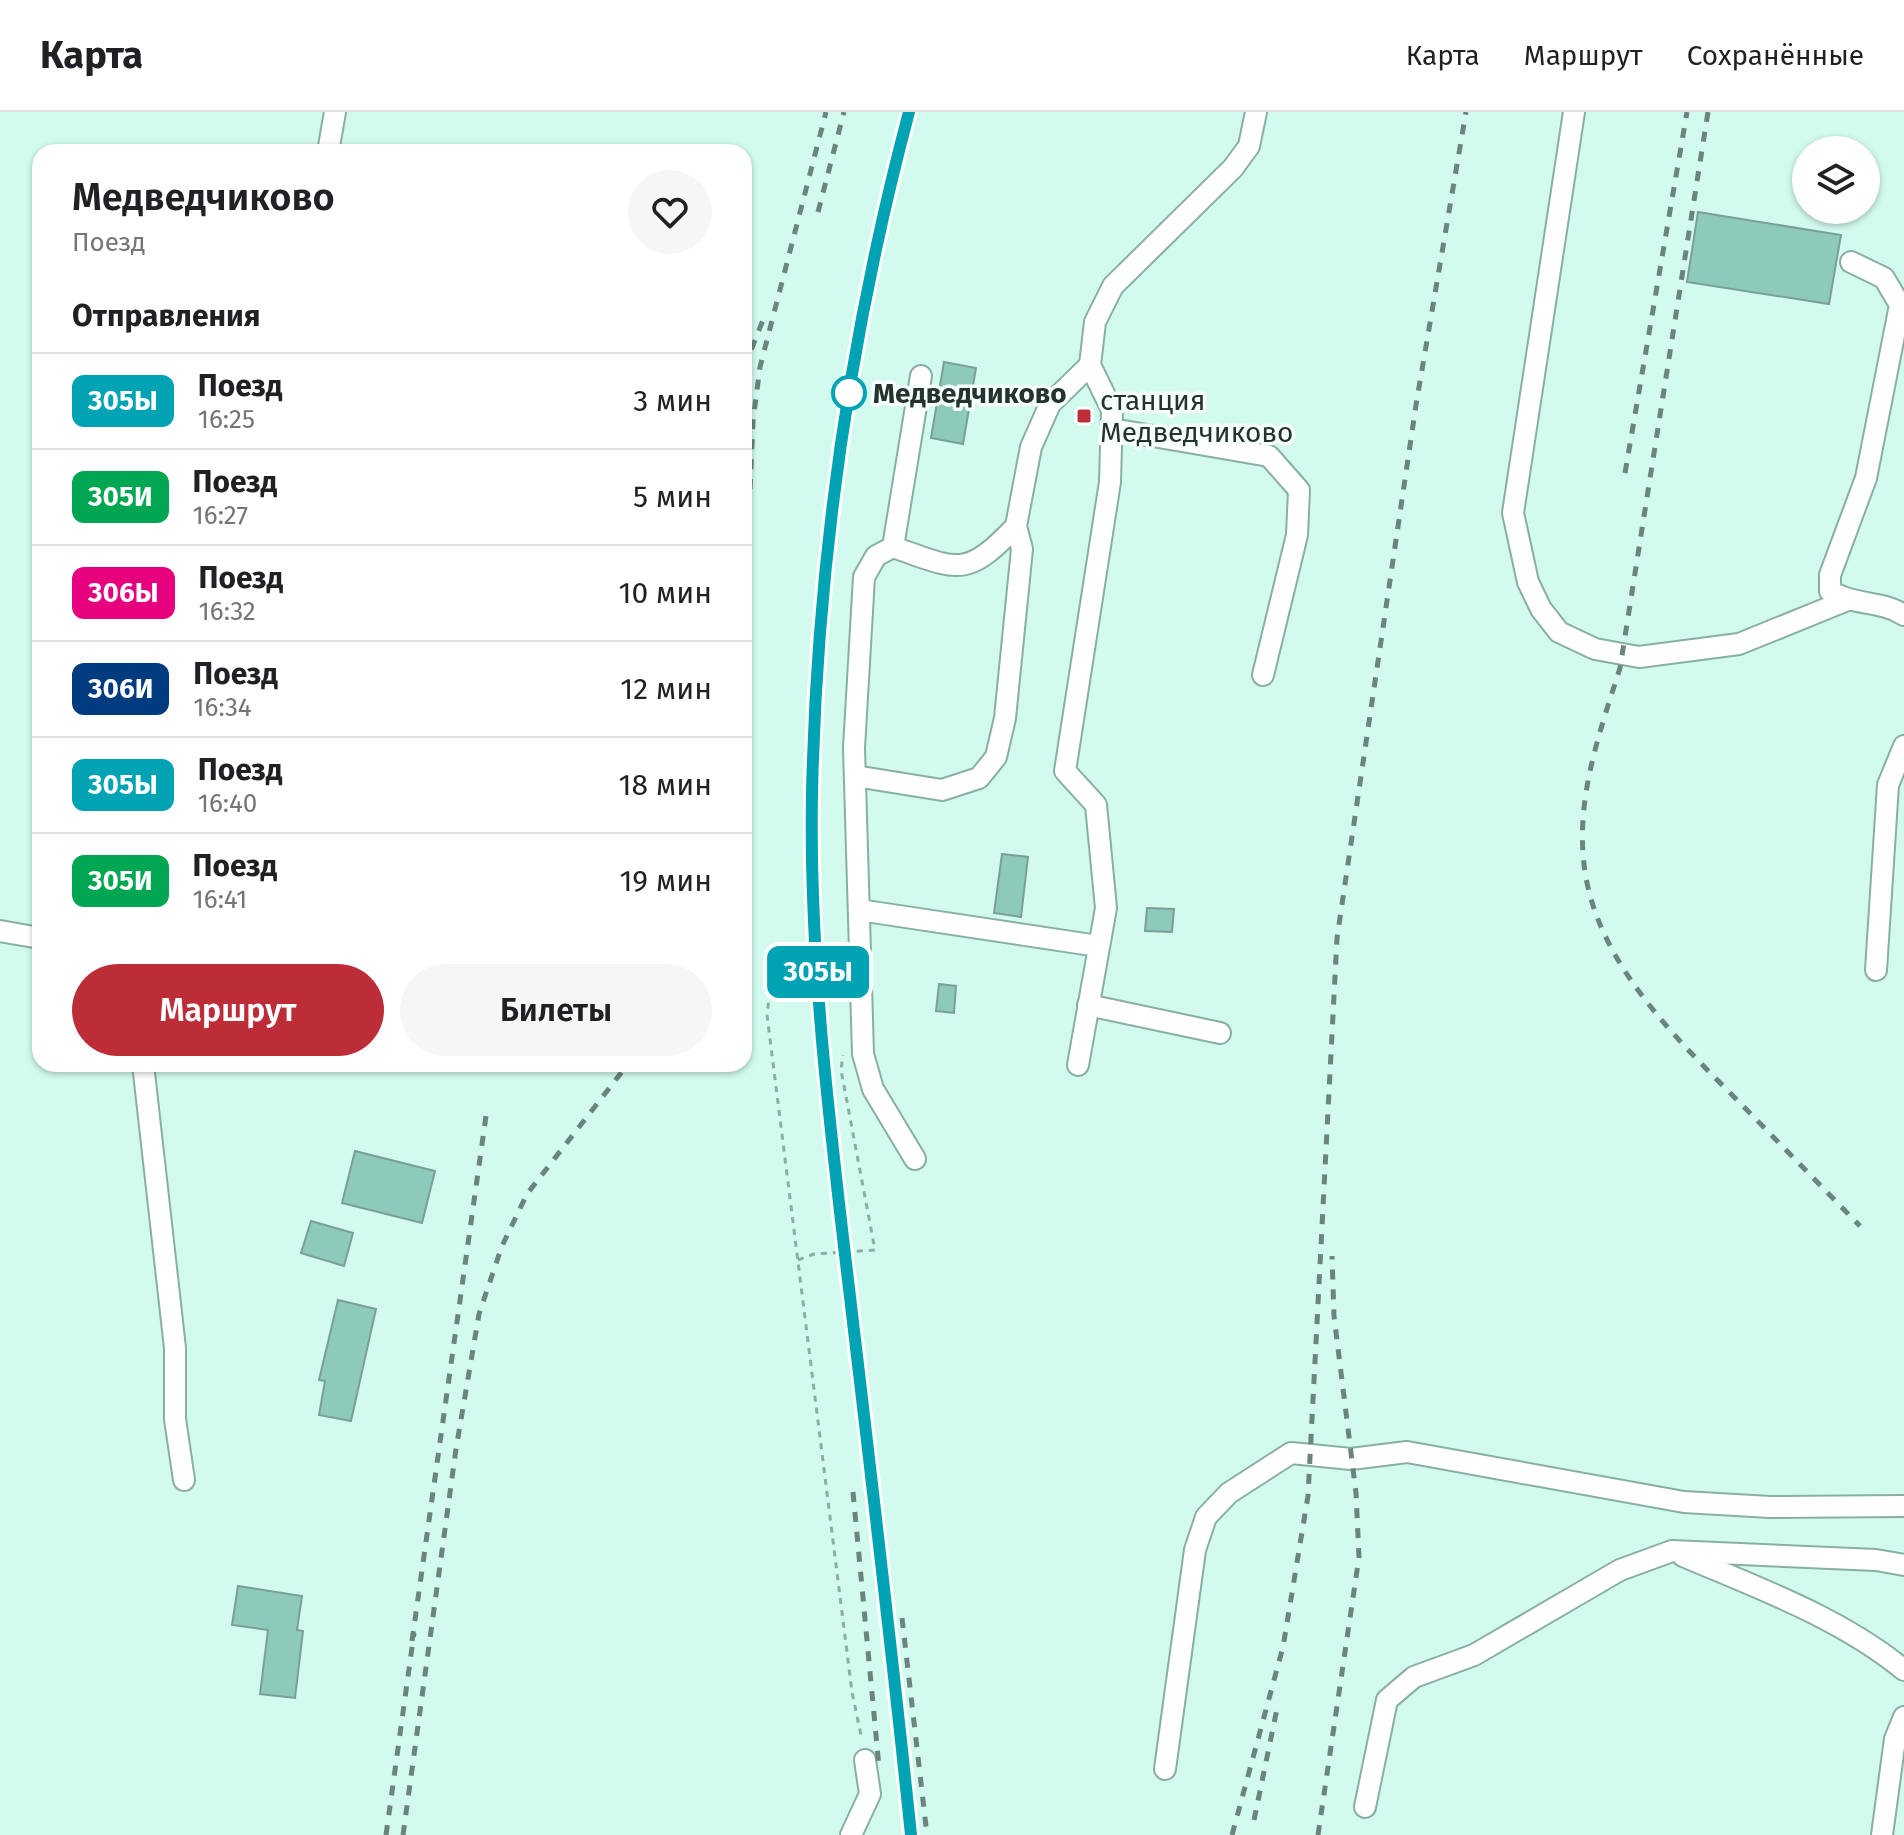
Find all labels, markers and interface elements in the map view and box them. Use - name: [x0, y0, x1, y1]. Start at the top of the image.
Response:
- text: Карта: [40, 32, 143, 78]
- text: Карта: [1406, 39, 1480, 72]
- text: Маршрут: [1524, 39, 1643, 72]
- text: Сохранённые: [1687, 39, 1864, 72]
- map controls: [1792, 136, 1880, 224]
- button: layers: [1792, 136, 1880, 224]
- button: heart: [628, 170, 712, 254]
- text: Медведчиково: [72, 174, 335, 220]
- text: Поезд: [72, 227, 146, 258]
- text: Отправления: [72, 298, 261, 334]
- text: Поезд: [198, 368, 282, 404]
- marker: Медведчиково: [832, 376, 866, 410]
- place label: Медведчиково: [873, 377, 1067, 410]
- text: 3 мин: [633, 383, 712, 419]
- text: 305Ы: [88, 384, 158, 417]
- place label: станция Медведчиково: [1100, 384, 1293, 449]
- text: 16:25: [198, 404, 255, 435]
- marker: станция Медведчиково: [1075, 407, 1093, 425]
- text: Поезд: [193, 464, 277, 500]
- text: 5 мин: [633, 479, 712, 515]
- text: 305И: [88, 480, 153, 513]
- text: 16:27: [193, 500, 248, 531]
- text: Поезд: [199, 560, 283, 596]
- text: 10 мин: [618, 575, 712, 611]
- text: 306Ы: [88, 576, 159, 609]
- text: 16:32: [199, 596, 256, 627]
- text: Поезд: [193, 656, 278, 692]
- text: 12 мин: [620, 671, 712, 707]
- text: 306И: [88, 672, 153, 705]
- text: 16:34: [193, 692, 252, 723]
- text: Поезд: [198, 752, 282, 788]
- text: 18 мин: [619, 767, 712, 803]
- text: 305Ы: [88, 768, 158, 801]
- text: 16:40: [198, 788, 257, 819]
- text: Поезд: [193, 848, 277, 884]
- text: 19 мин: [619, 863, 712, 899]
- text: 305И: [88, 864, 153, 897]
- text: 16:41: [193, 884, 247, 915]
- line badge: 305Ы: [762, 946, 874, 998]
- text: 305Ы: [783, 955, 853, 988]
- button: Маршрут: [72, 964, 384, 1056]
- button: Билеты: [400, 964, 712, 1056]

